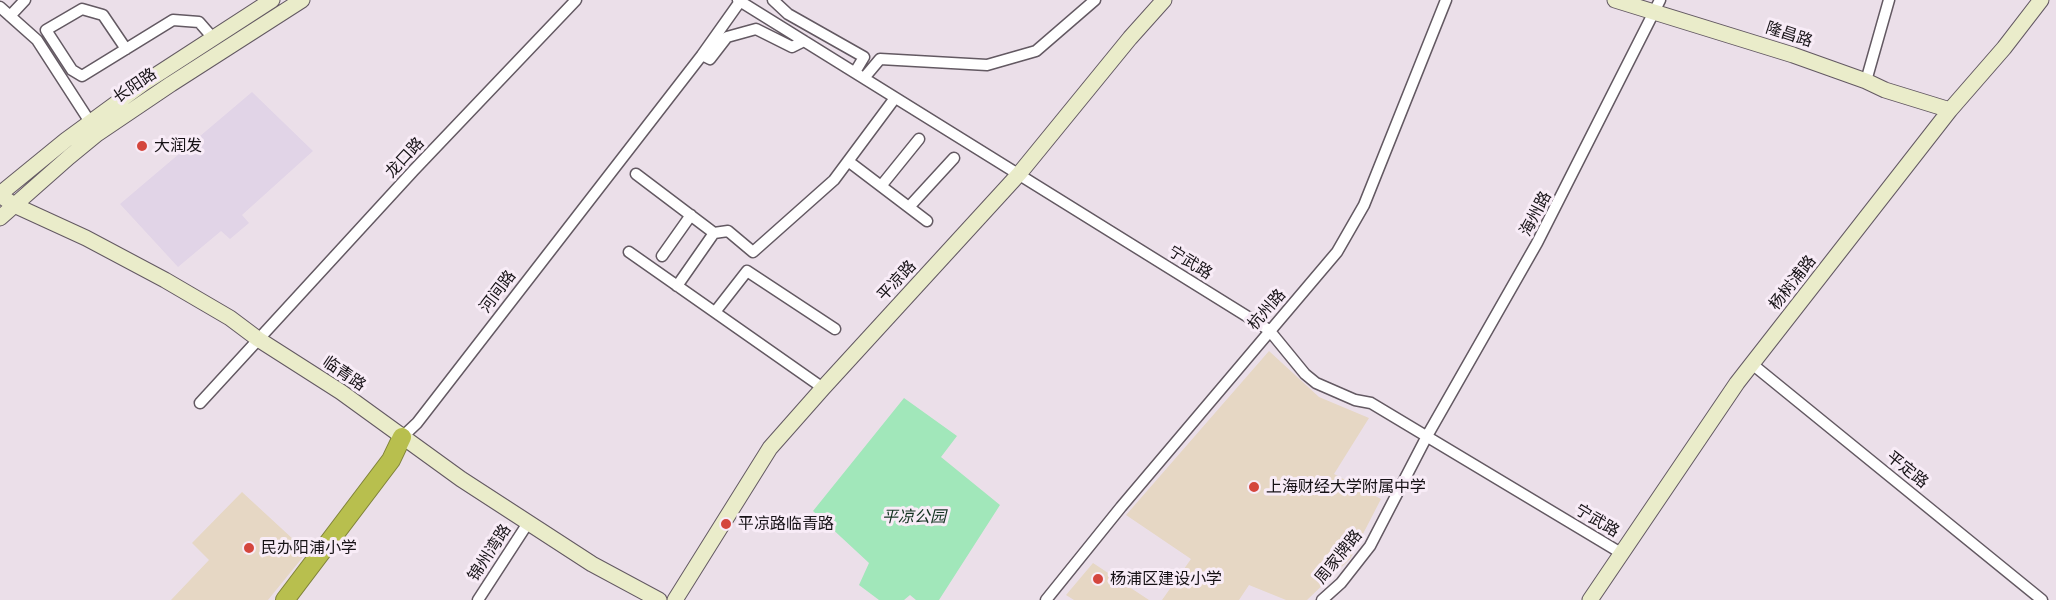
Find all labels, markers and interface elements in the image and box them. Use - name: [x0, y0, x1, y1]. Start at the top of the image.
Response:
- street label: 隆昌路: [1763, 18, 1815, 52]
- street label: 长阳路: [110, 65, 160, 107]
- street label: 龙口路: [382, 134, 428, 182]
- place label: 大润发: [154, 136, 202, 156]
- marker: 大润发: [135, 139, 149, 153]
- street label: 海州路: [1516, 188, 1556, 240]
- street label: 宁武路: [1165, 242, 1215, 284]
- street label: 杨树浦路: [1766, 252, 1820, 314]
- street label: 平凉路: [874, 257, 920, 305]
- street label: 河间路: [476, 267, 520, 317]
- street label: 杭州路: [1244, 286, 1290, 334]
- street label: 临青路: [319, 353, 369, 395]
- street label: 平定路: [1882, 447, 1932, 493]
- place label: 上海财经大学附属中学: [1266, 477, 1426, 497]
- marker: 上海财经大学附属中学: [1247, 480, 1261, 494]
- street label: 宁武路: [1571, 500, 1623, 542]
- park label: 平凉公园: [882, 507, 946, 527]
- place label: 平凉路临青路: [738, 514, 834, 534]
- marker: 平凉路临青路: [719, 517, 733, 531]
- street label: 锦州湾路: [465, 521, 515, 585]
- street label: 周家牌路: [1311, 526, 1367, 588]
- place label: 民办阳浦小学: [261, 538, 357, 558]
- marker: 民办阳浦小学: [242, 541, 256, 555]
- place label: 杨浦区建设小学: [1110, 569, 1222, 589]
- marker: 杨浦区建设小学: [1091, 572, 1105, 586]

